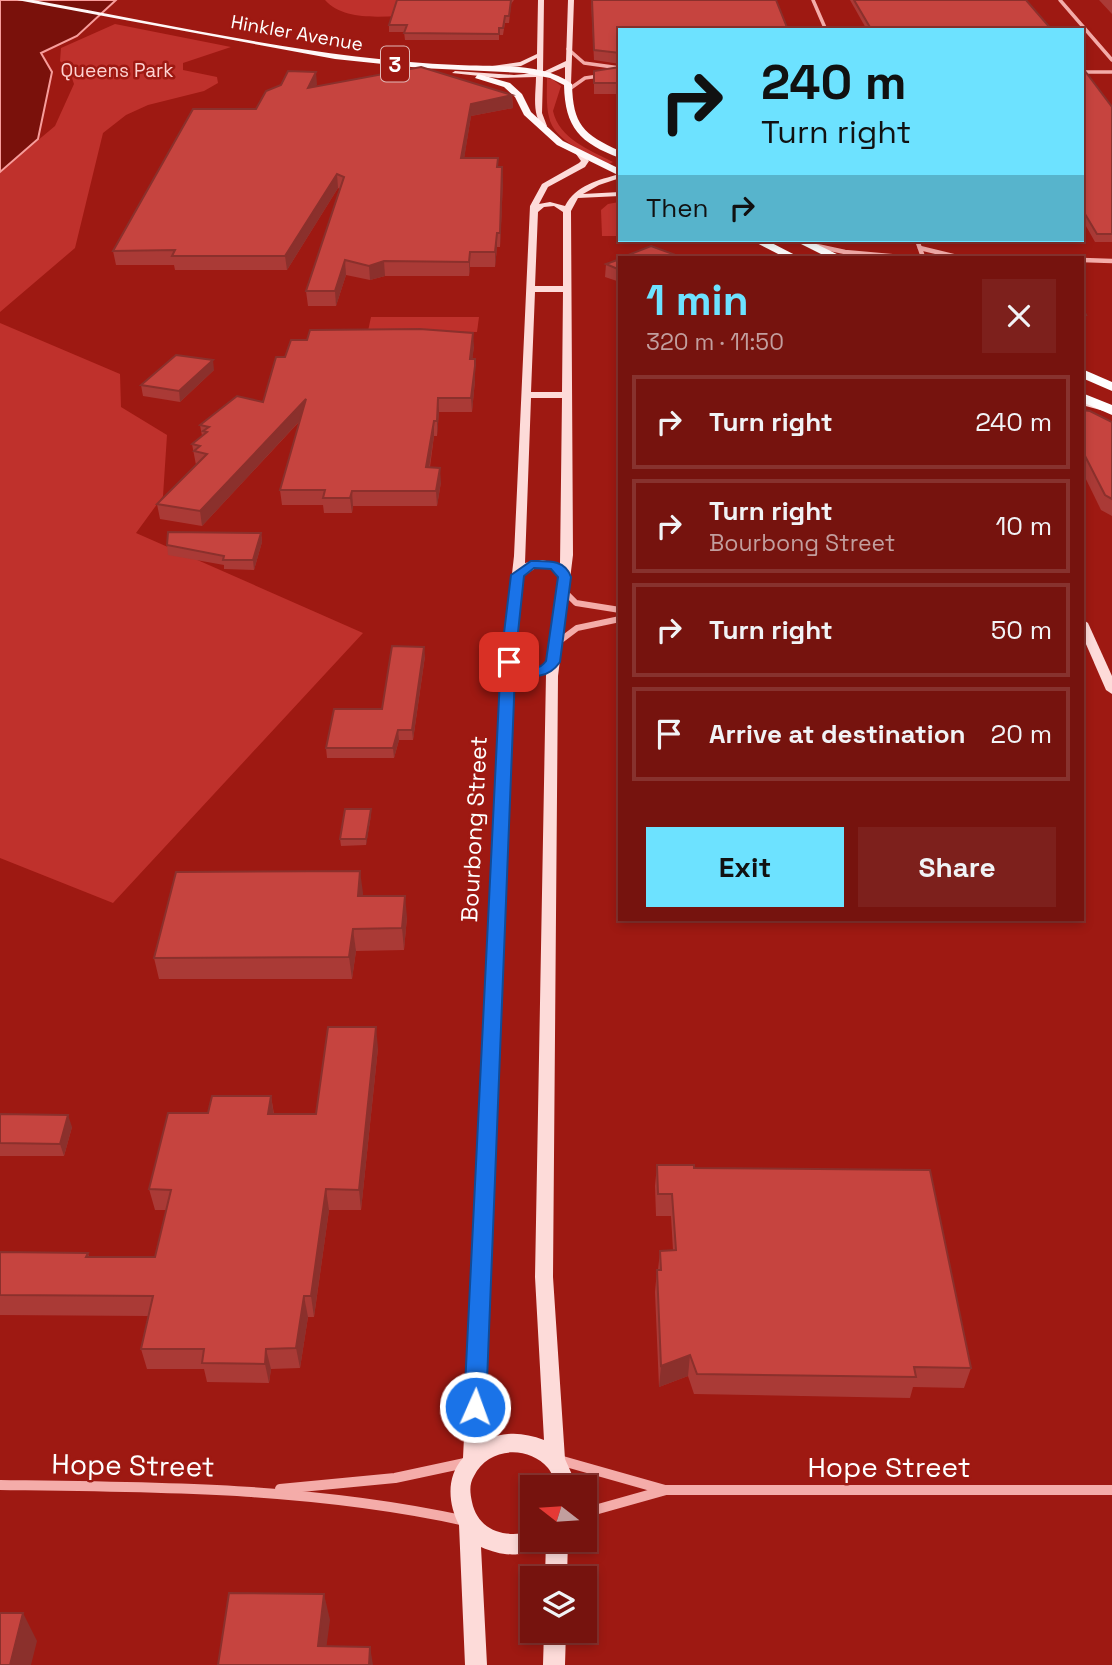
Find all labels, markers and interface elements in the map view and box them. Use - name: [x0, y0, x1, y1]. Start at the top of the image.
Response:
- street label: Hinkler Avenue: [229, 9, 365, 57]
- road number: 3: [381, 46, 409, 82]
- text: 240 m: [761, 51, 907, 113]
- icon: right: [646, 56, 737, 147]
- park label: Queens Park: [61, 58, 173, 83]
- text: Turn right: [761, 112, 911, 152]
- icon: right: [723, 189, 761, 227]
- text: Then: [646, 191, 709, 225]
- text: 1 min: [646, 274, 749, 327]
- button: close: [982, 279, 1056, 353]
- text: 320 m · 11:50: [646, 327, 784, 357]
- icon: right: [650, 403, 688, 441]
- text: Turn right: [709, 405, 833, 439]
- text: 240 m: [975, 405, 1052, 439]
- text: Turn right: [709, 494, 833, 528]
- icon: right: [650, 507, 688, 545]
- text: 10 m: [995, 509, 1052, 543]
- text: Bourbong Street: [709, 528, 895, 558]
- icon: right: [650, 611, 688, 649]
- text: Turn right: [709, 613, 833, 647]
- text: 50 m: [991, 613, 1052, 647]
- pin: [479, 632, 539, 692]
- icon: arrive: [490, 643, 528, 681]
- icon: arrive: [650, 715, 688, 753]
- text: Arrive at destination: [709, 717, 966, 751]
- text: 20 m: [991, 717, 1052, 751]
- street label: Bourbong Street: [454, 735, 494, 923]
- button: Exit: [646, 827, 844, 907]
- button: Share: [858, 827, 1056, 907]
- position arrow: [438, 1370, 512, 1444]
- street label: Hope Street: [51, 1446, 215, 1484]
- street label: Hope Street: [807, 1449, 971, 1485]
- north arrow: [520, 1475, 597, 1552]
- map controls: [520, 1475, 597, 1643]
- button: layers: [520, 1566, 597, 1643]

